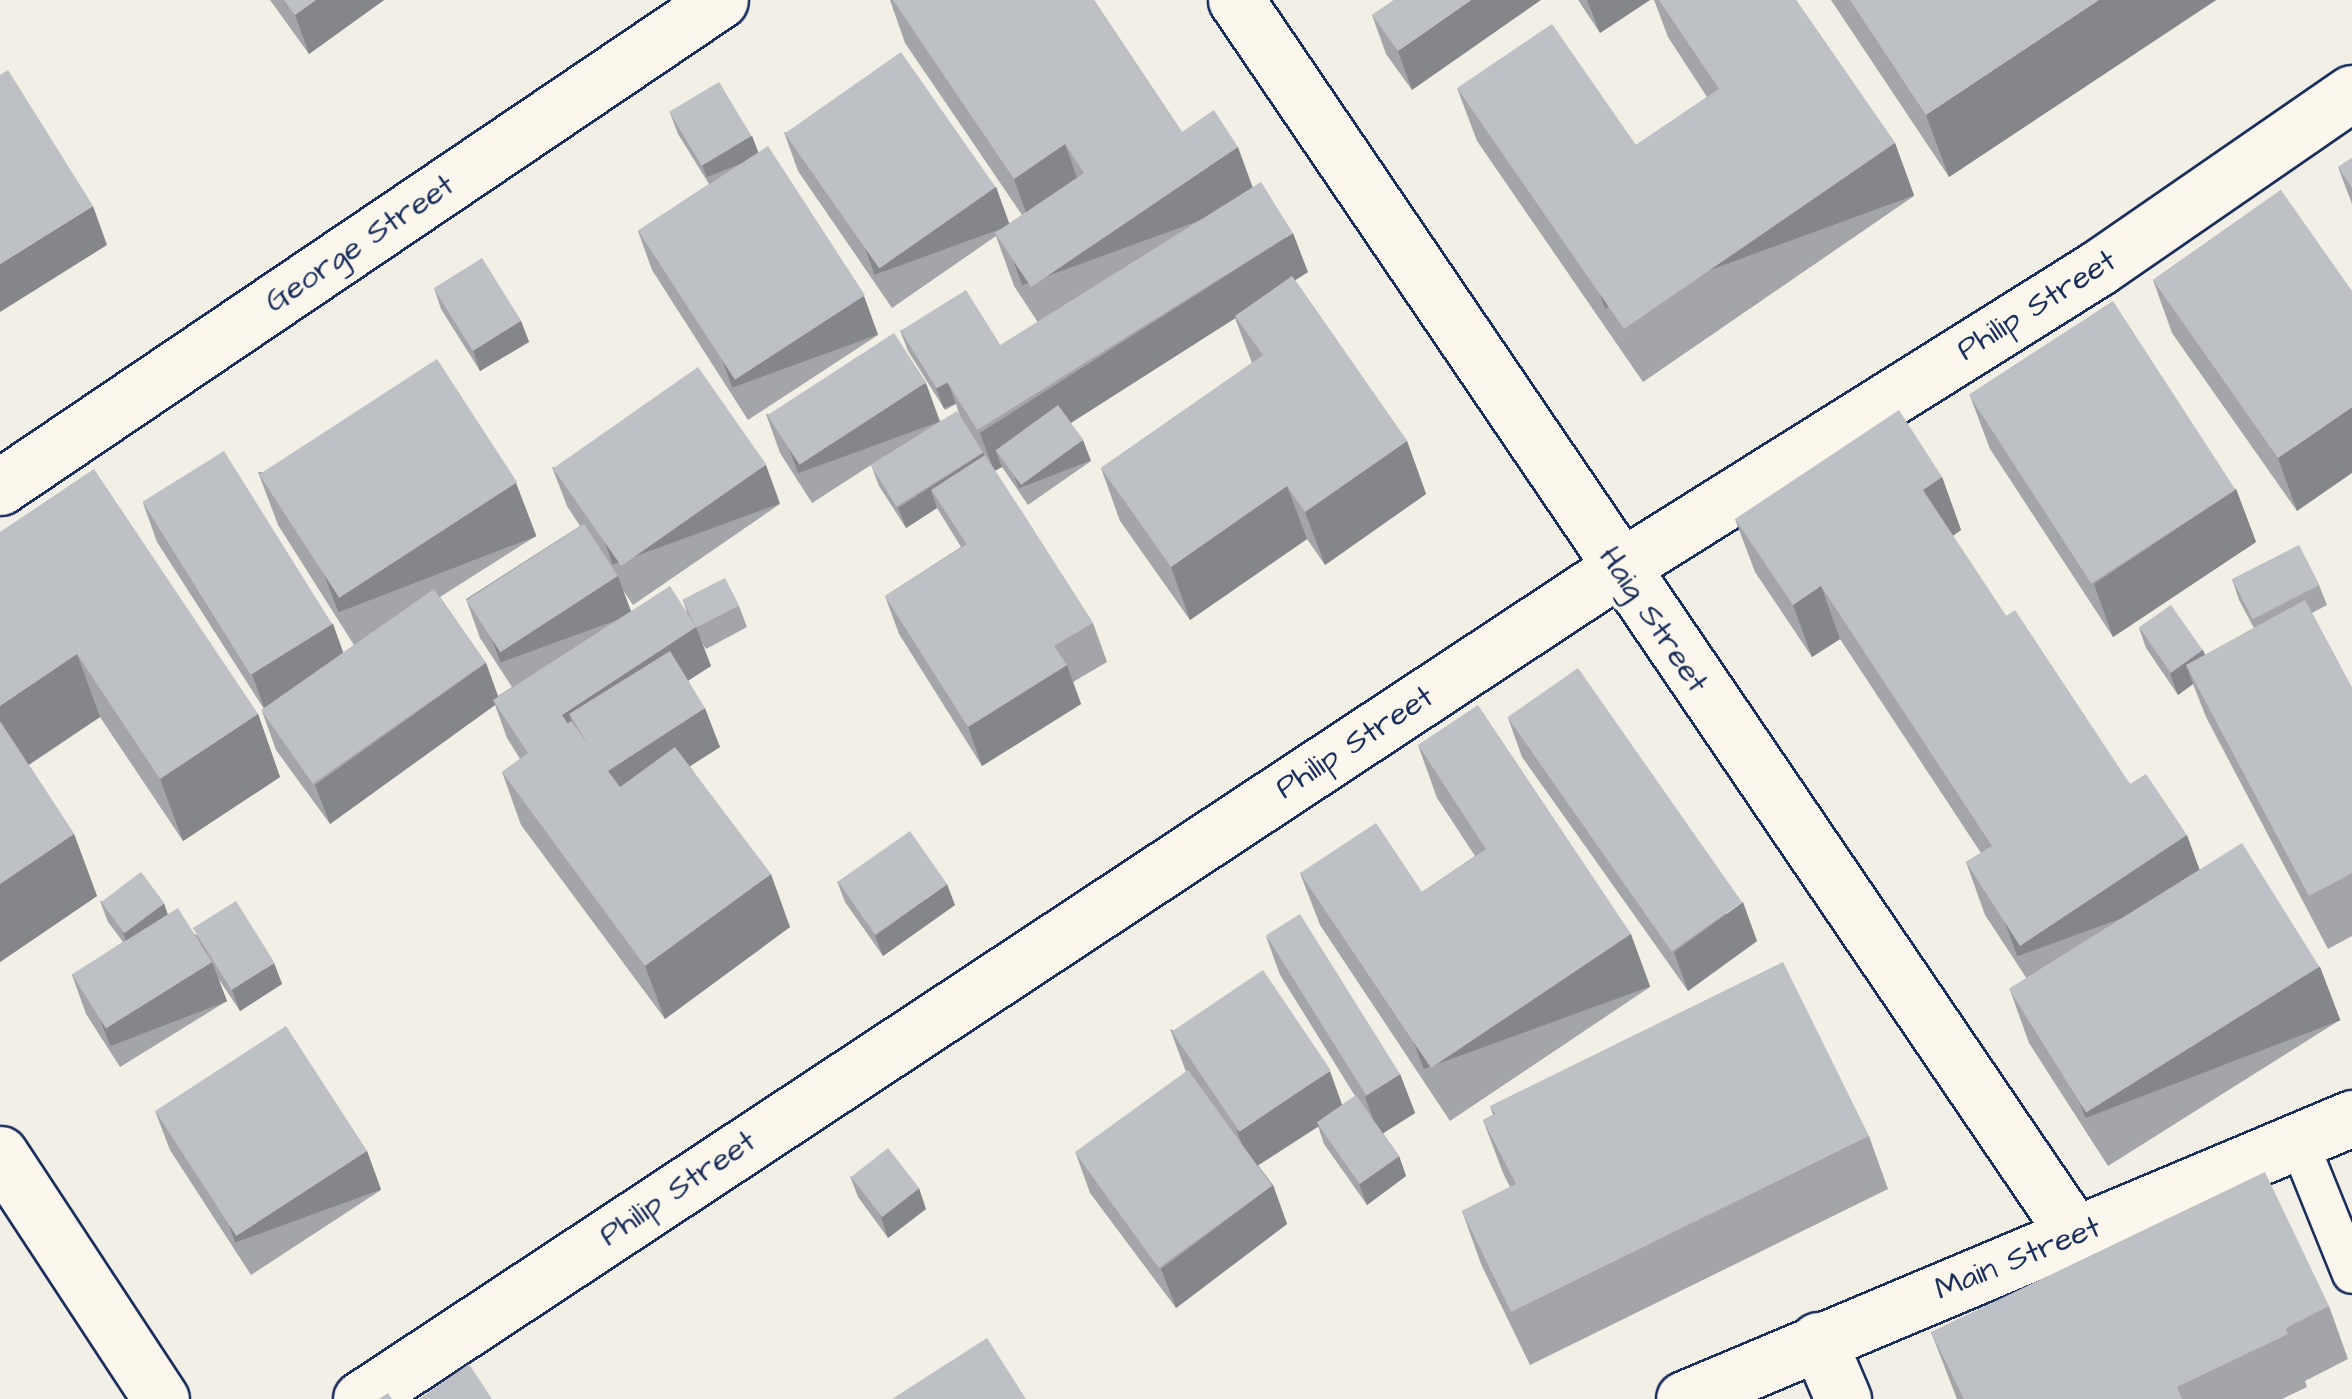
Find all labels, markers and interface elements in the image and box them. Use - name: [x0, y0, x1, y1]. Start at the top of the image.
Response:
- street label: George Street: [258, 166, 462, 322]
- street label: Philip Street: [1950, 242, 2124, 370]
- street label: Haig Street: [1590, 539, 1716, 701]
- street label: Philip Street: [1269, 678, 1441, 808]
- street label: Philip Street: [593, 1123, 763, 1255]
- street label: Main Street: [1930, 1208, 2106, 1310]

